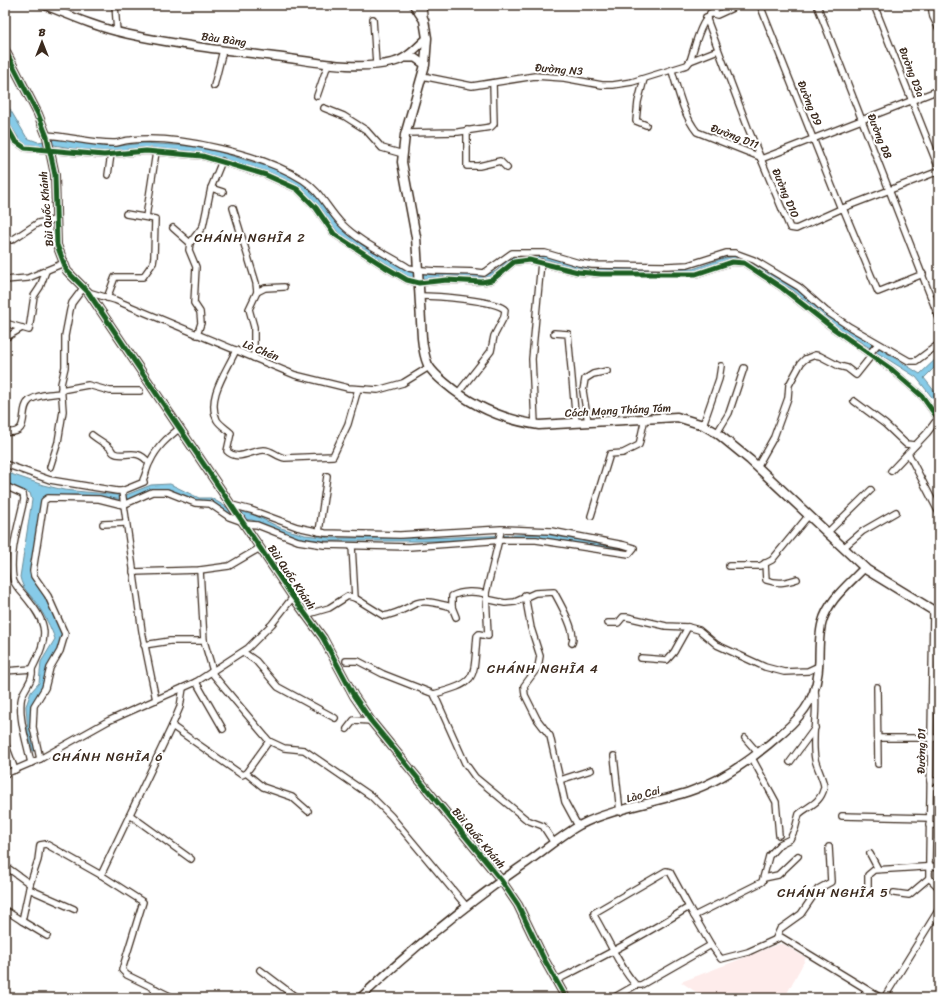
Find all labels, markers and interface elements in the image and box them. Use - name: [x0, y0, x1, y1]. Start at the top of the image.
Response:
- north arrow: [22, 22, 62, 62]
- text: B: [39, 23, 46, 42]
- street label: Bàu Bàng: [200, 27, 248, 52]
- street label: Đường D3a: [893, 44, 930, 100]
- street label: Đường N3: [534, 58, 584, 81]
- street label: Đường D9: [792, 78, 827, 129]
- street label: Đường D8: [862, 111, 897, 162]
- street label: Đường D11: [708, 119, 762, 154]
- street label: Đường D10: [767, 165, 805, 221]
- street label: Bùi Quốc Khánh: [34, 170, 59, 247]
- district label: CHÁNH NGHĨA 2: [194, 226, 306, 249]
- street label: Lò Chén: [240, 335, 282, 366]
- street label: Cách Mạng Tháng Tám: [564, 398, 672, 423]
- street label: Bùi Quốc Khánh: [263, 541, 321, 614]
- district label: CHÁNH NGHĨA 4: [487, 657, 599, 680]
- street label: Đường D1: [912, 728, 931, 774]
- district label: CHÁNH NGHĨA 6: [52, 745, 164, 768]
- street label: Lào Cai: [624, 780, 663, 808]
- street label: Bùi Quốc Khánh: [447, 803, 510, 873]
- district label: CHÁNH NGHĨA 5: [777, 881, 889, 904]

